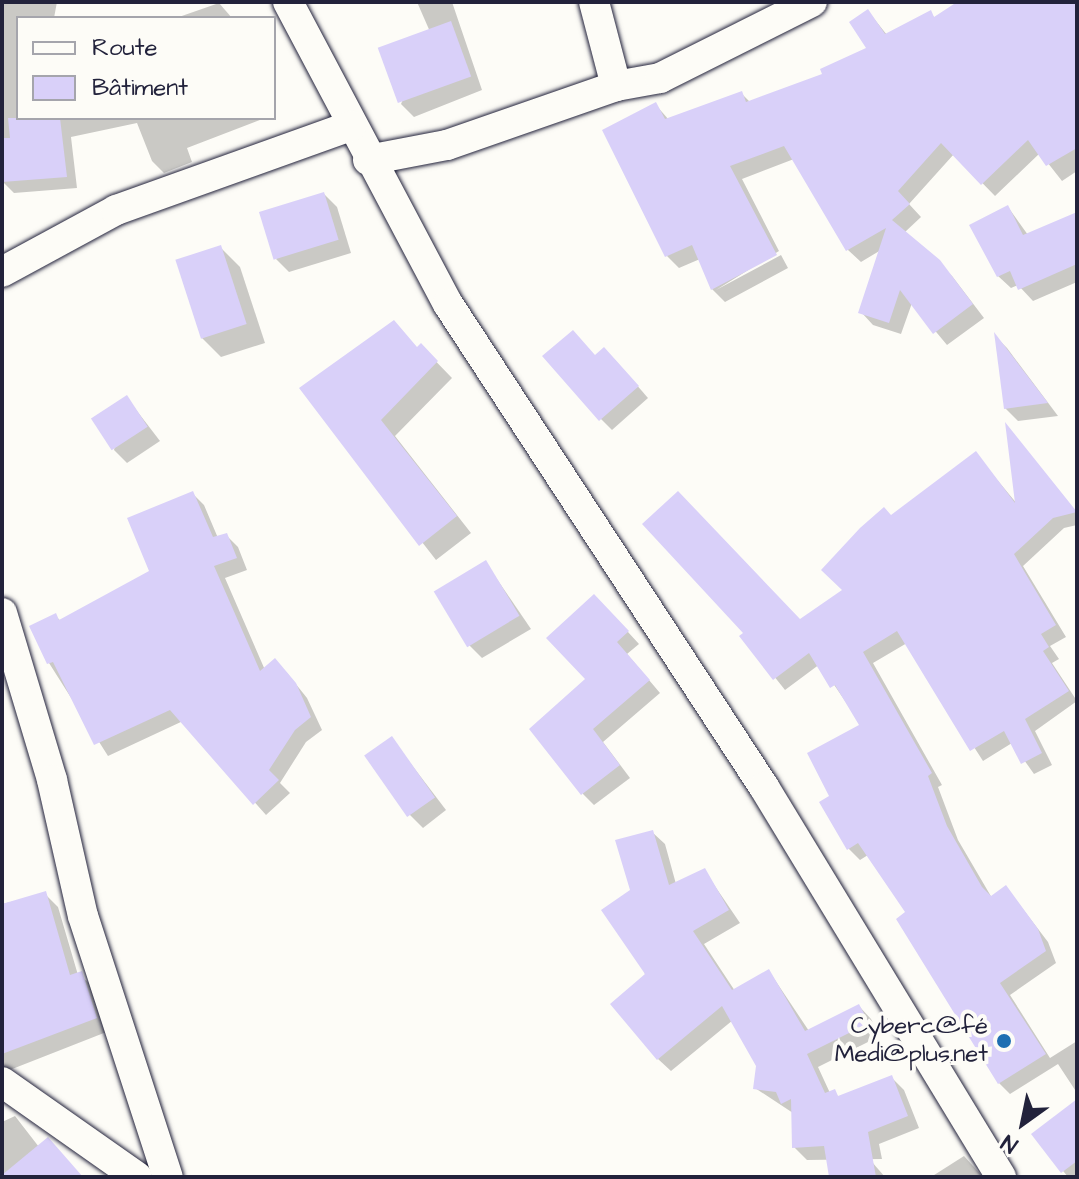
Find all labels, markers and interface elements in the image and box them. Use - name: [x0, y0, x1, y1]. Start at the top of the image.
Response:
- legend: [16, 16, 276, 120]
- text: Route: [92, 31, 157, 65]
- text: Bâtiment: [92, 71, 188, 105]
- place label: Cyberc@fé Medi@plus.net: [835, 1013, 988, 1069]
- marker: Cyberc@fé Medi@plus.net: [995, 1032, 1013, 1050]
- north arrow: [983, 1083, 1063, 1163]
- text: N: [995, 1127, 1024, 1160]

